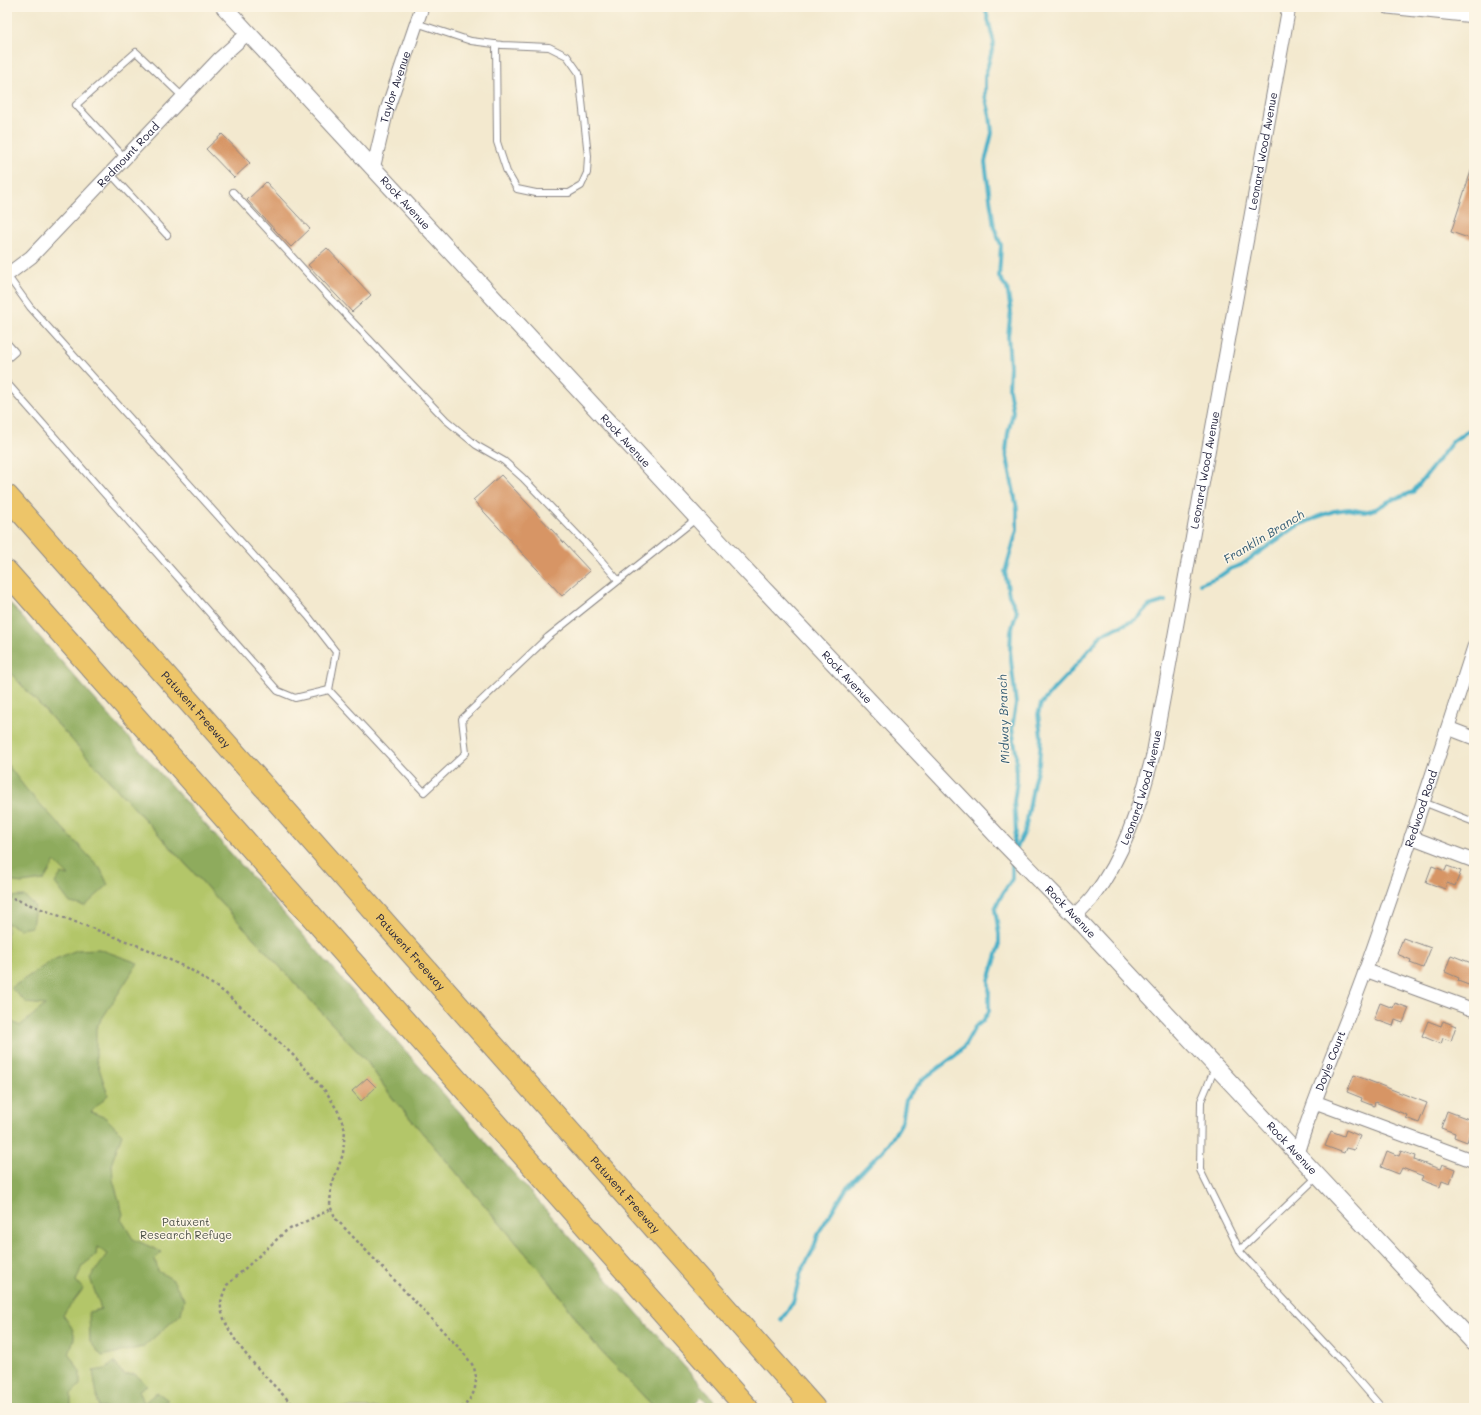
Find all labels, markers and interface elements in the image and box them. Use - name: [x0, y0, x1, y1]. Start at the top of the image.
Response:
- street label: Taylor Avenue: [376, 49, 414, 125]
- street label: Leonard Wood Avenue: [1244, 91, 1280, 211]
- street label: Redmount Road: [93, 119, 162, 190]
- street label: Rock Avenue: [377, 173, 434, 233]
- street label: Rock Avenue: [597, 410, 654, 470]
- street label: Leonard Wood Avenue: [1186, 410, 1222, 530]
- water label: Franklin Branch: [1220, 506, 1307, 567]
- street label: Rock Avenue: [819, 647, 876, 707]
- street label: Patuxent Freeway: [158, 667, 234, 751]
- water label: Midway Branch: [993, 674, 1013, 764]
- street label: Leonard Wood Avenue: [1116, 728, 1164, 847]
- street label: Redwood Road: [1401, 768, 1440, 849]
- street label: Rock Avenue: [1042, 882, 1100, 941]
- street label: Patuxent Freeway: [373, 910, 449, 994]
- street label: Doyle Court: [1311, 1028, 1349, 1093]
- street label: Rock Avenue: [1264, 1118, 1321, 1178]
- street label: Patuxent Freeway: [588, 1153, 664, 1236]
- park label: Patuxent Research Refuge: [140, 1214, 232, 1242]

